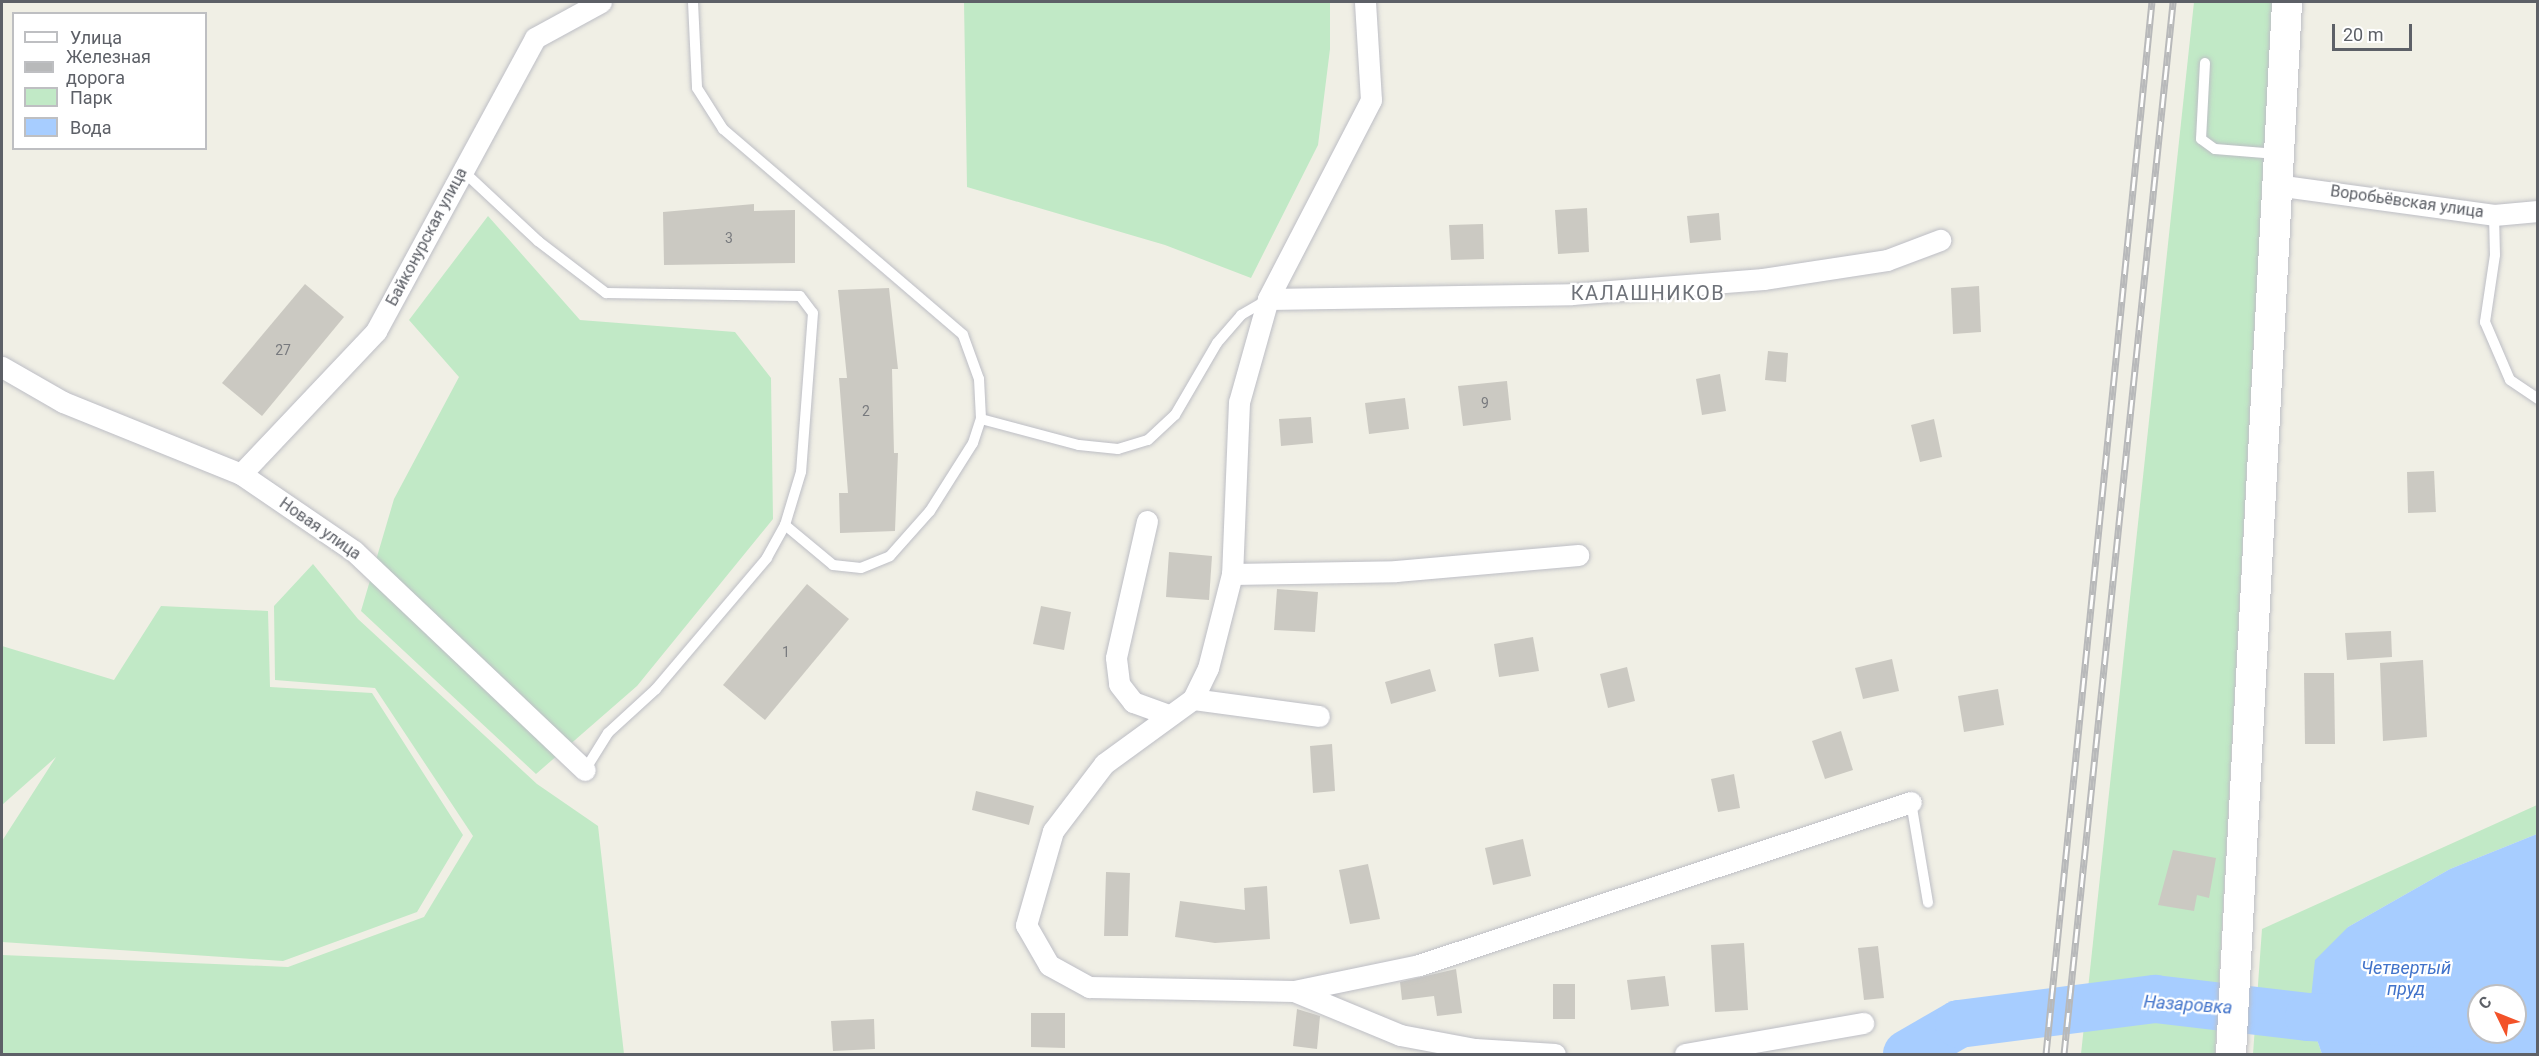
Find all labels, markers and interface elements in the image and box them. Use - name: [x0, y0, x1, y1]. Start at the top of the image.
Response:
- legend: [12, 12, 207, 150]
- scale bar: [2335, 12, 2414, 50]
- text: 20 m: [2343, 24, 2383, 45]
- text: Улица: [70, 27, 122, 48]
- text: Железная дорога: [66, 46, 151, 88]
- text: Парк: [70, 87, 112, 108]
- text: Вода: [70, 117, 112, 138]
- street label: Байконурская улица: [382, 165, 472, 309]
- street label: Воробьёвская улица: [2329, 182, 2485, 222]
- house number: 3: [725, 230, 733, 246]
- district label: КАЛАШНИКОВ: [1571, 281, 1725, 305]
- house number: 27: [275, 342, 291, 358]
- house number: 9: [1481, 395, 1489, 411]
- house number: 2: [862, 403, 870, 419]
- street label: Новая улица: [276, 494, 364, 564]
- house number: 1: [782, 644, 790, 660]
- water label: Четвертый пруд: [2361, 958, 2451, 1000]
- north arrow: [2467, 984, 2527, 1044]
- water label: Назаровка: [2143, 991, 2233, 1019]
- text: С: [2474, 992, 2495, 1013]

